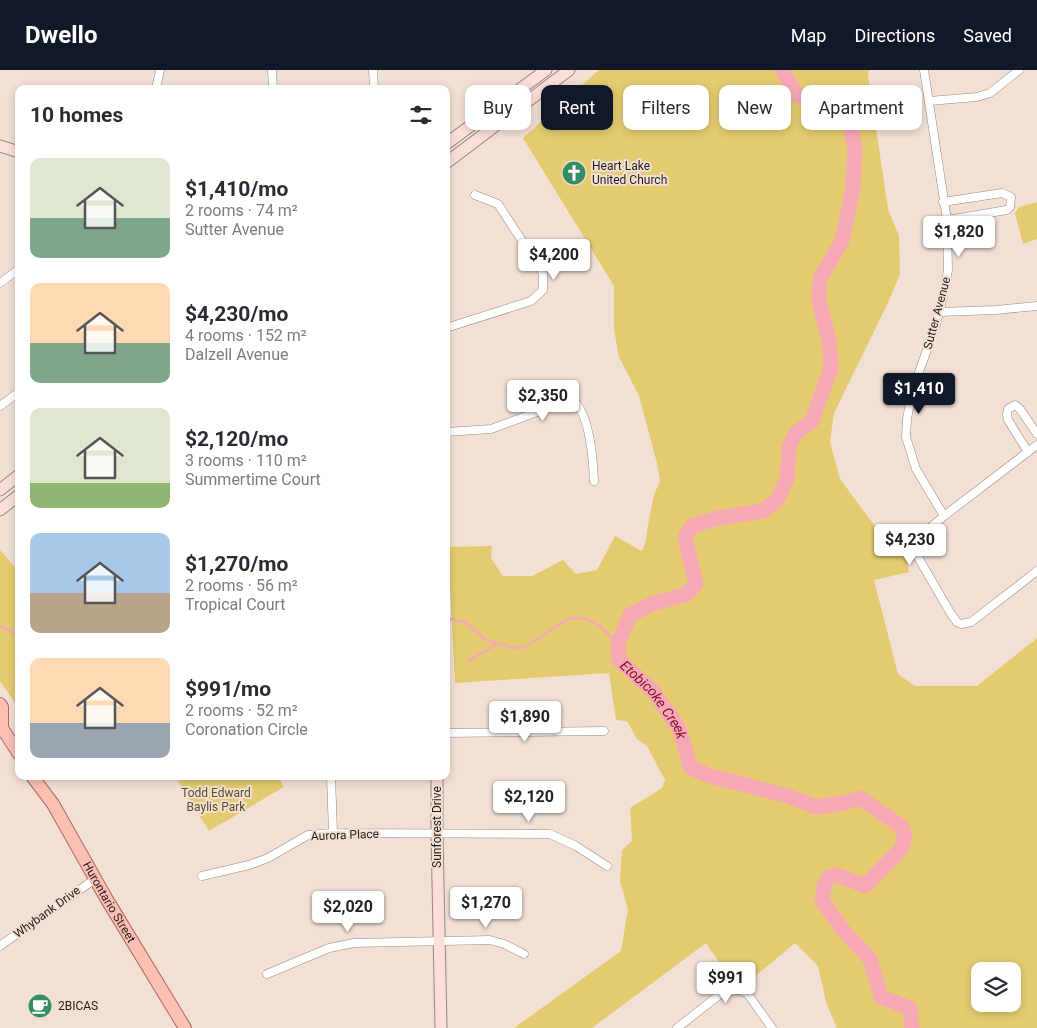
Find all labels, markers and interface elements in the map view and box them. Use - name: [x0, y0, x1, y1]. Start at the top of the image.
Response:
- text: Dwello: [25, 21, 97, 49]
- text: Map: [791, 25, 826, 46]
- text: Directions: [854, 25, 935, 46]
- text: Saved: [963, 25, 1012, 46]
- chip: Buy: [465, 85, 531, 130]
- chip: Rent: [541, 85, 613, 130]
- chip: Filters: [623, 85, 709, 130]
- chip: New: [719, 85, 791, 130]
- chip: Apartment: [801, 85, 922, 130]
- icon: filters: [407, 101, 435, 129]
- text: 10 homes: [30, 103, 123, 127]
- place label: Heart Lake United Church: [592, 159, 667, 187]
- church icon: Heart Lake United Church: [561, 160, 587, 186]
- text: $1,410/mo: [185, 177, 288, 201]
- icon: home: [70, 178, 130, 238]
- text: 2 rooms · 74 m²: [185, 201, 298, 220]
- pin: $1,820: [918, 216, 1000, 258]
- text: Sutter Avenue: [185, 220, 284, 239]
- text: $1,820: [934, 222, 984, 241]
- pin: $4,200: [513, 238, 595, 281]
- text: $4,200: [529, 245, 579, 264]
- street label: Sutter Avenue: [921, 275, 953, 351]
- text: $4,230/mo: [185, 302, 288, 326]
- icon: home: [70, 303, 130, 363]
- text: 4 rooms · 152 m²: [185, 326, 307, 345]
- text: Dalzell Avenue: [185, 345, 288, 364]
- pin: $1,410: [878, 372, 960, 415]
- text: $1,410: [894, 379, 944, 398]
- pin: $2,350: [502, 380, 584, 422]
- text: $2,350: [518, 386, 568, 405]
- text: $2,120/mo: [185, 427, 288, 451]
- icon: home: [70, 428, 130, 488]
- text: 3 rooms · 110 m²: [185, 451, 307, 470]
- text: Summertime Court: [185, 470, 321, 489]
- pin: $4,230: [869, 524, 951, 566]
- text: $4,230: [885, 530, 935, 549]
- text: $1,270/mo: [185, 552, 288, 576]
- icon: home: [70, 553, 130, 613]
- text: 2 rooms · 56 m²: [185, 576, 298, 595]
- text: Tropical Court: [185, 595, 286, 614]
- water label: Etobicoke Creek: [617, 657, 690, 742]
- text: $991/mo: [185, 677, 271, 701]
- icon: home: [70, 678, 130, 738]
- pin: $1,890: [484, 700, 566, 743]
- text: 2 rooms · 52 m²: [185, 701, 298, 720]
- text: $1,890: [500, 707, 550, 726]
- text: Coronation Circle: [185, 720, 308, 739]
- pin: $2,120: [488, 780, 570, 823]
- park label: Todd Edward Baylis Park: [181, 786, 251, 814]
- street label: Sunforest Drive: [430, 786, 444, 868]
- text: $2,120: [504, 787, 554, 806]
- street label: Aurora Place: [311, 827, 379, 843]
- street label: Hurontario Street: [80, 859, 138, 945]
- street label: Whybank Drive: [11, 883, 83, 941]
- pin: $1,270: [445, 886, 527, 929]
- pin: $2,020: [307, 890, 389, 933]
- text: $1,270: [461, 893, 511, 912]
- text: $2,020: [323, 897, 373, 916]
- pin: $991: [696, 962, 756, 1004]
- map controls: [971, 962, 1021, 1012]
- button: layers: [971, 962, 1021, 1012]
- text: $991: [708, 968, 744, 987]
- cafe icon: 2BICAS: [27, 993, 53, 1019]
- place label: 2BICAS: [58, 999, 98, 1013]

